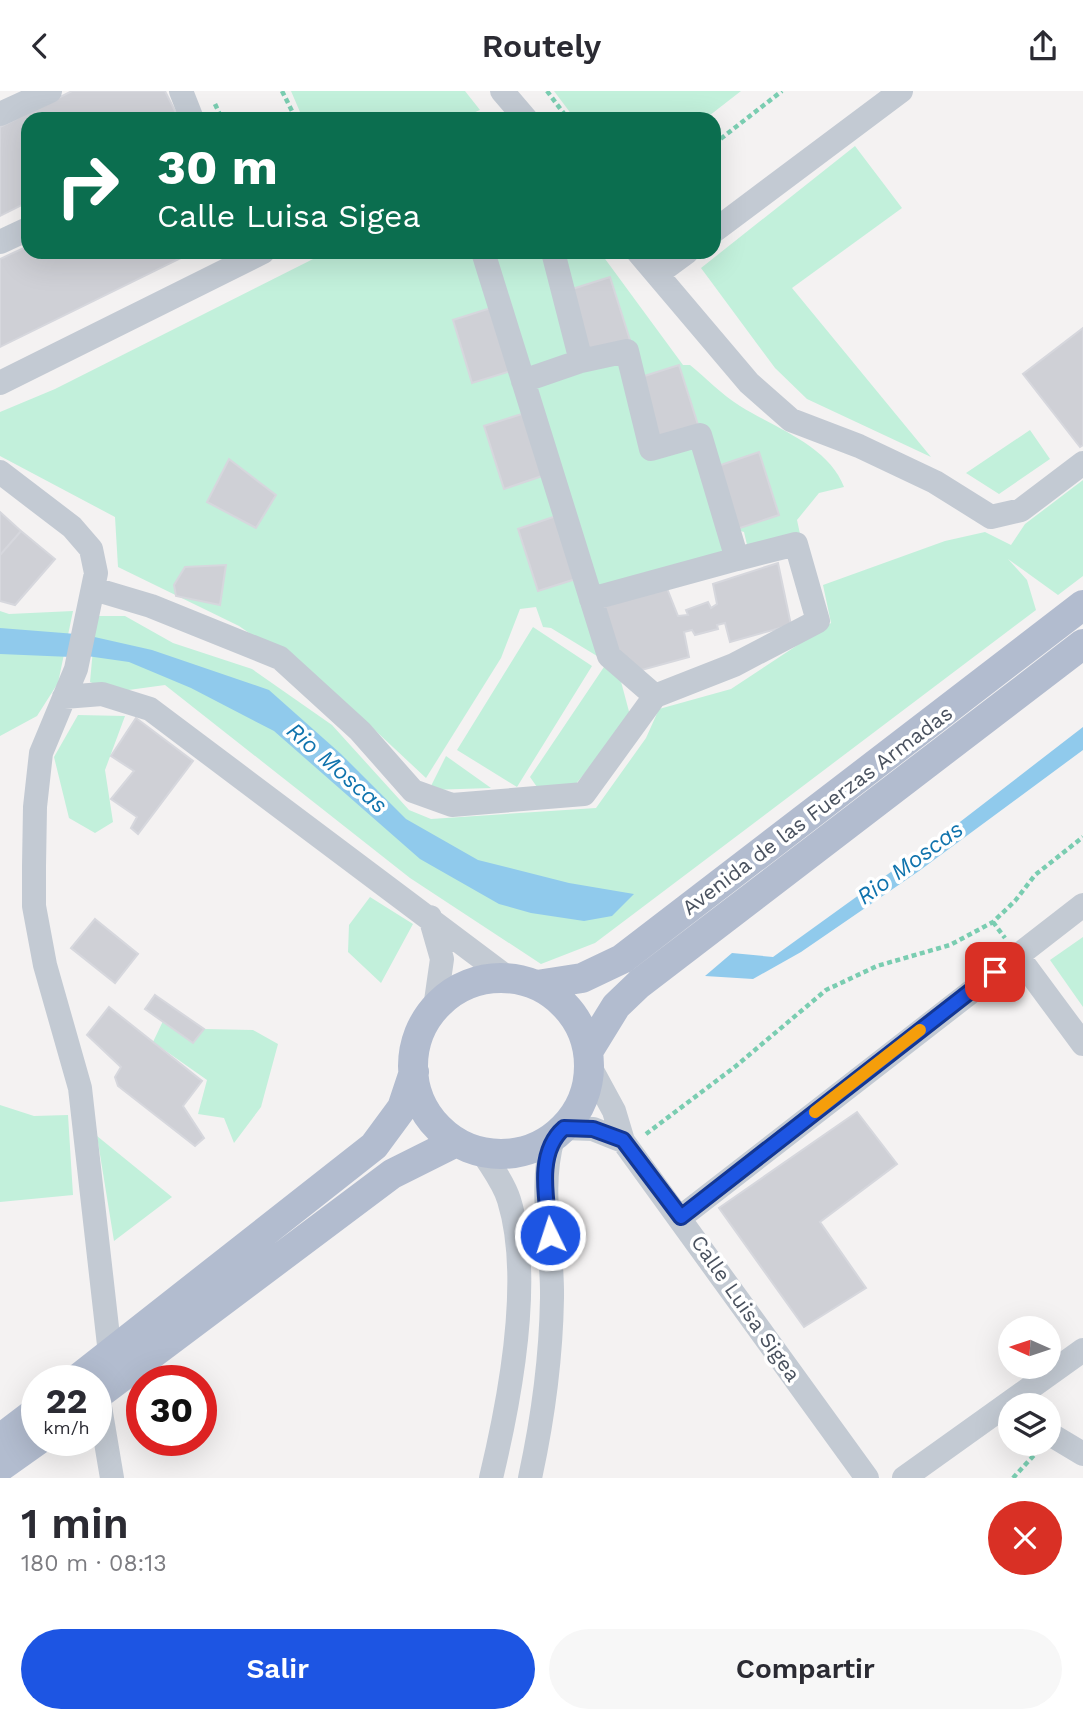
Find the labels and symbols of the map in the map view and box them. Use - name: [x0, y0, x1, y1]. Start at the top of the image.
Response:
- street label: Avenida de las Fuerzas Armadas: [677, 700, 957, 920]
- water label: Rio Moscas: [281, 717, 393, 819]
- water label: Rio Moscas: [852, 815, 968, 910]
- pin: [965, 942, 1025, 1002]
- position arrow: [513, 1198, 587, 1272]
- street label: Calle Luisa Sigea: [686, 1230, 806, 1386]
- north arrow: [998, 1316, 1060, 1379]
- speed limit sign: 30: [126, 1365, 217, 1456]

